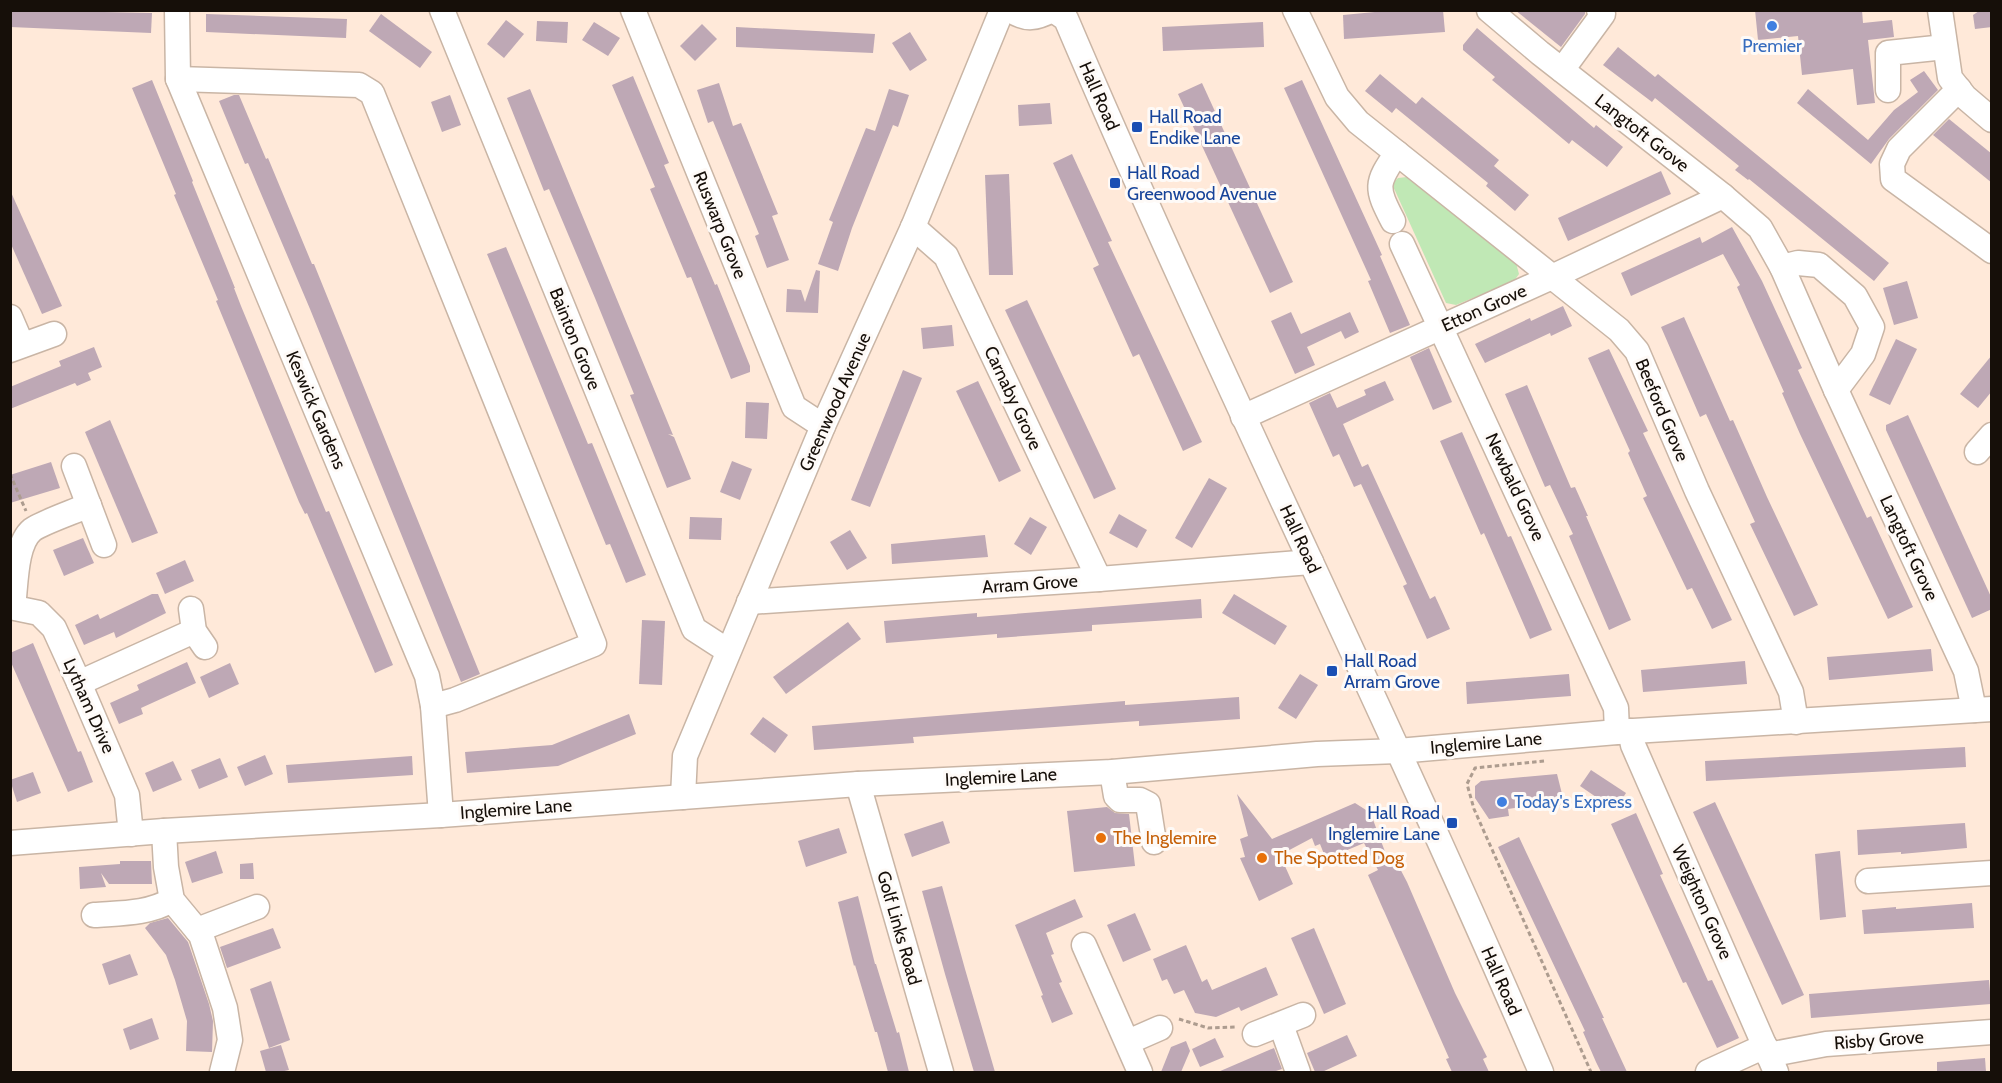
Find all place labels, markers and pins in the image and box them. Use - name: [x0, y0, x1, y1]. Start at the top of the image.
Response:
- marker: Premier: [1765, 19, 1779, 33]
- place label: Premier: [1742, 35, 1802, 57]
- place label: Hall Road Endike Lane: [1149, 106, 1241, 149]
- marker: Hall Road Endike Lane: [1130, 120, 1144, 134]
- place label: Hall Road Greenwood Avenue: [1127, 162, 1277, 205]
- marker: Hall Road Greenwood Avenue: [1108, 176, 1122, 190]
- place label: Hall Road Arram Grove: [1344, 650, 1440, 693]
- marker: Hall Road Arram Grove: [1325, 664, 1339, 678]
- place label: Today's Express: [1514, 791, 1632, 813]
- marker: Today's Express: [1495, 795, 1509, 809]
- place label: Hall Road Inglemire Lane: [1328, 802, 1440, 845]
- marker: Hall Road Inglemire Lane: [1445, 816, 1459, 830]
- place label: The Inglemire: [1113, 827, 1217, 849]
- marker: The Inglemire: [1094, 831, 1108, 845]
- place label: The Spotted Dog: [1274, 847, 1405, 869]
- marker: The Spotted Dog: [1255, 851, 1269, 865]

